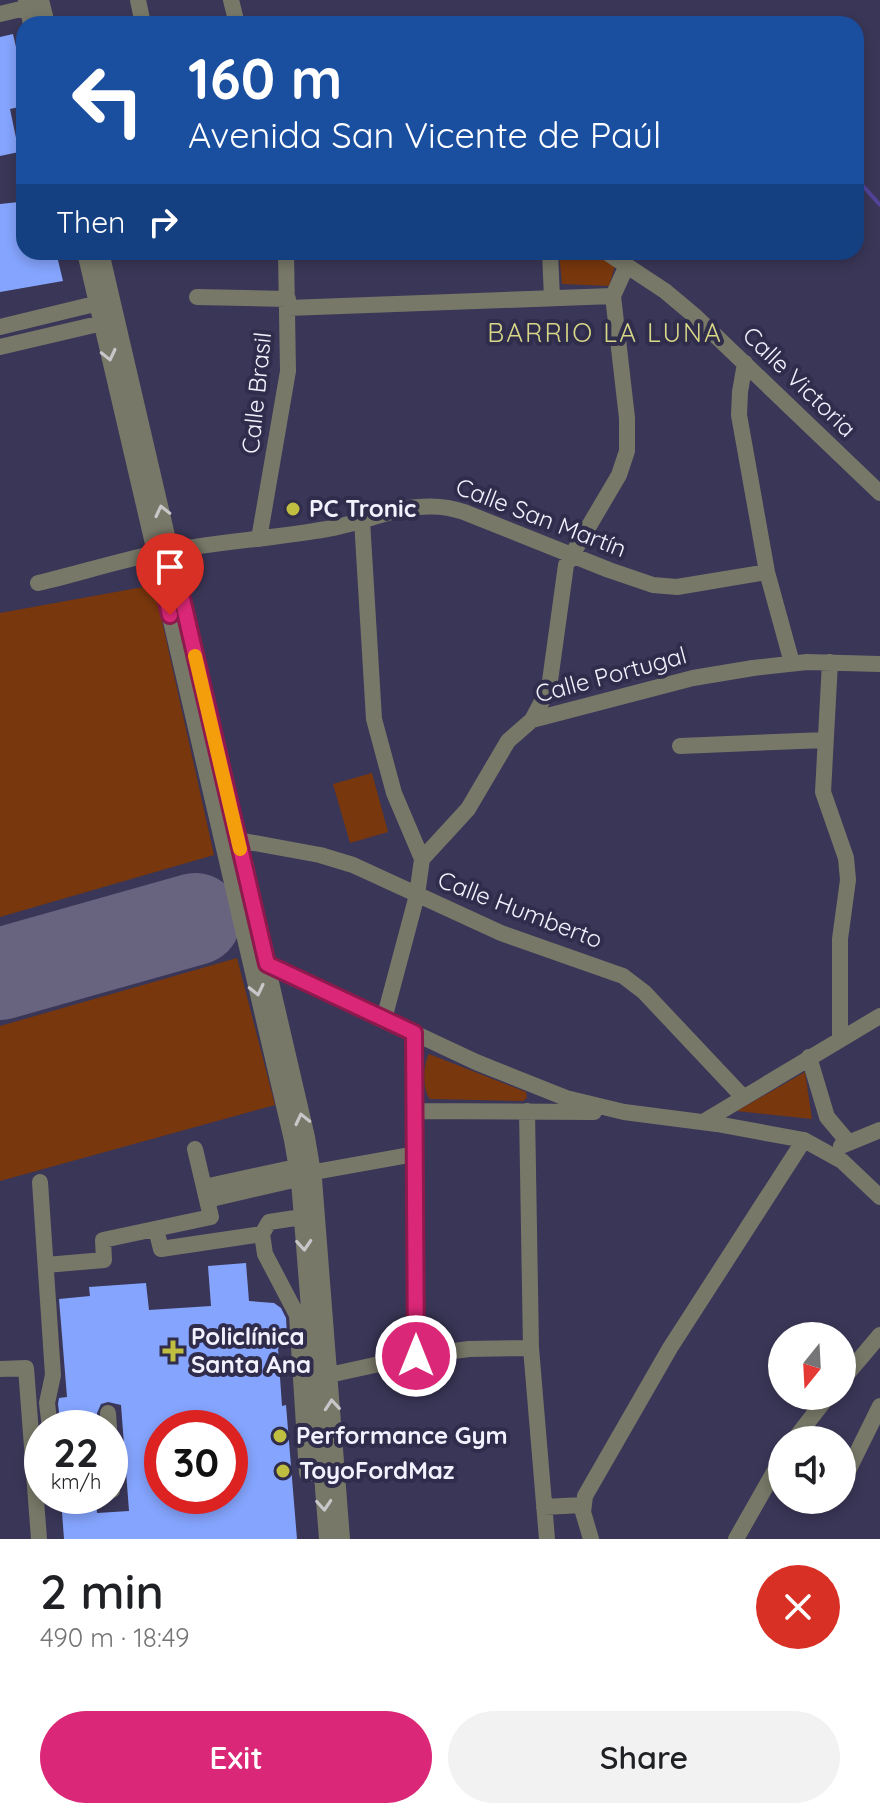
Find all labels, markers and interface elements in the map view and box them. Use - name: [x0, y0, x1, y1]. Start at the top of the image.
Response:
- text: 160 m: [188, 43, 342, 113]
- icon: left: [56, 48, 160, 152]
- text: Avenida San Vicente de Paúl: [188, 112, 661, 157]
- icon: right: [141, 200, 185, 244]
- text: Then: [56, 203, 125, 241]
- district label: BARRIO LA LUNA: [487, 316, 723, 349]
- street label: Calle Victoria: [737, 320, 863, 443]
- street label: Calle Brasil: [235, 331, 277, 455]
- one-way arrow: [100, 348, 117, 362]
- street label: Calle San Martín: [452, 471, 631, 563]
- place label: PC Tronic: [309, 493, 416, 523]
- marker: PC Tronic: [284, 500, 302, 518]
- one-way arrow: [154, 505, 171, 519]
- pin: [136, 533, 204, 615]
- icon: arrive: [148, 545, 192, 589]
- street label: Calle Portugal: [532, 639, 690, 709]
- street label: Calle Humberto: [434, 864, 607, 954]
- one-way arrow: [248, 983, 265, 997]
- one-way arrow: [295, 1113, 312, 1127]
- one-way arrow: [295, 1239, 312, 1252]
- position arrow: [374, 1314, 458, 1398]
- place label: Policlínica Santa Ana: [191, 1321, 311, 1379]
- north arrow: [768, 1322, 856, 1410]
- map controls: [768, 1322, 856, 1514]
- marker: Policlínica Santa Ana: [162, 1340, 184, 1362]
- one-way arrow: [324, 1398, 341, 1411]
- speed limit sign: 30: [144, 1410, 248, 1514]
- place label: Performance Gym: [296, 1420, 508, 1450]
- button: sound: [768, 1426, 856, 1514]
- text: 22: [53, 1427, 99, 1477]
- marker: Performance Gym: [271, 1427, 289, 1445]
- place label: ToyoFordMaz: [299, 1455, 455, 1485]
- marker: ToyoFordMaz: [274, 1462, 292, 1480]
- text: km/h: [51, 1469, 101, 1494]
- one-way arrow: [315, 1499, 332, 1512]
- text: 2 min: [40, 1561, 164, 1621]
- button: close: [756, 1565, 840, 1649]
- text: 490 m · 18:49: [40, 1621, 189, 1654]
- button: Exit: [40, 1711, 432, 1803]
- button: Share: [448, 1711, 840, 1803]

